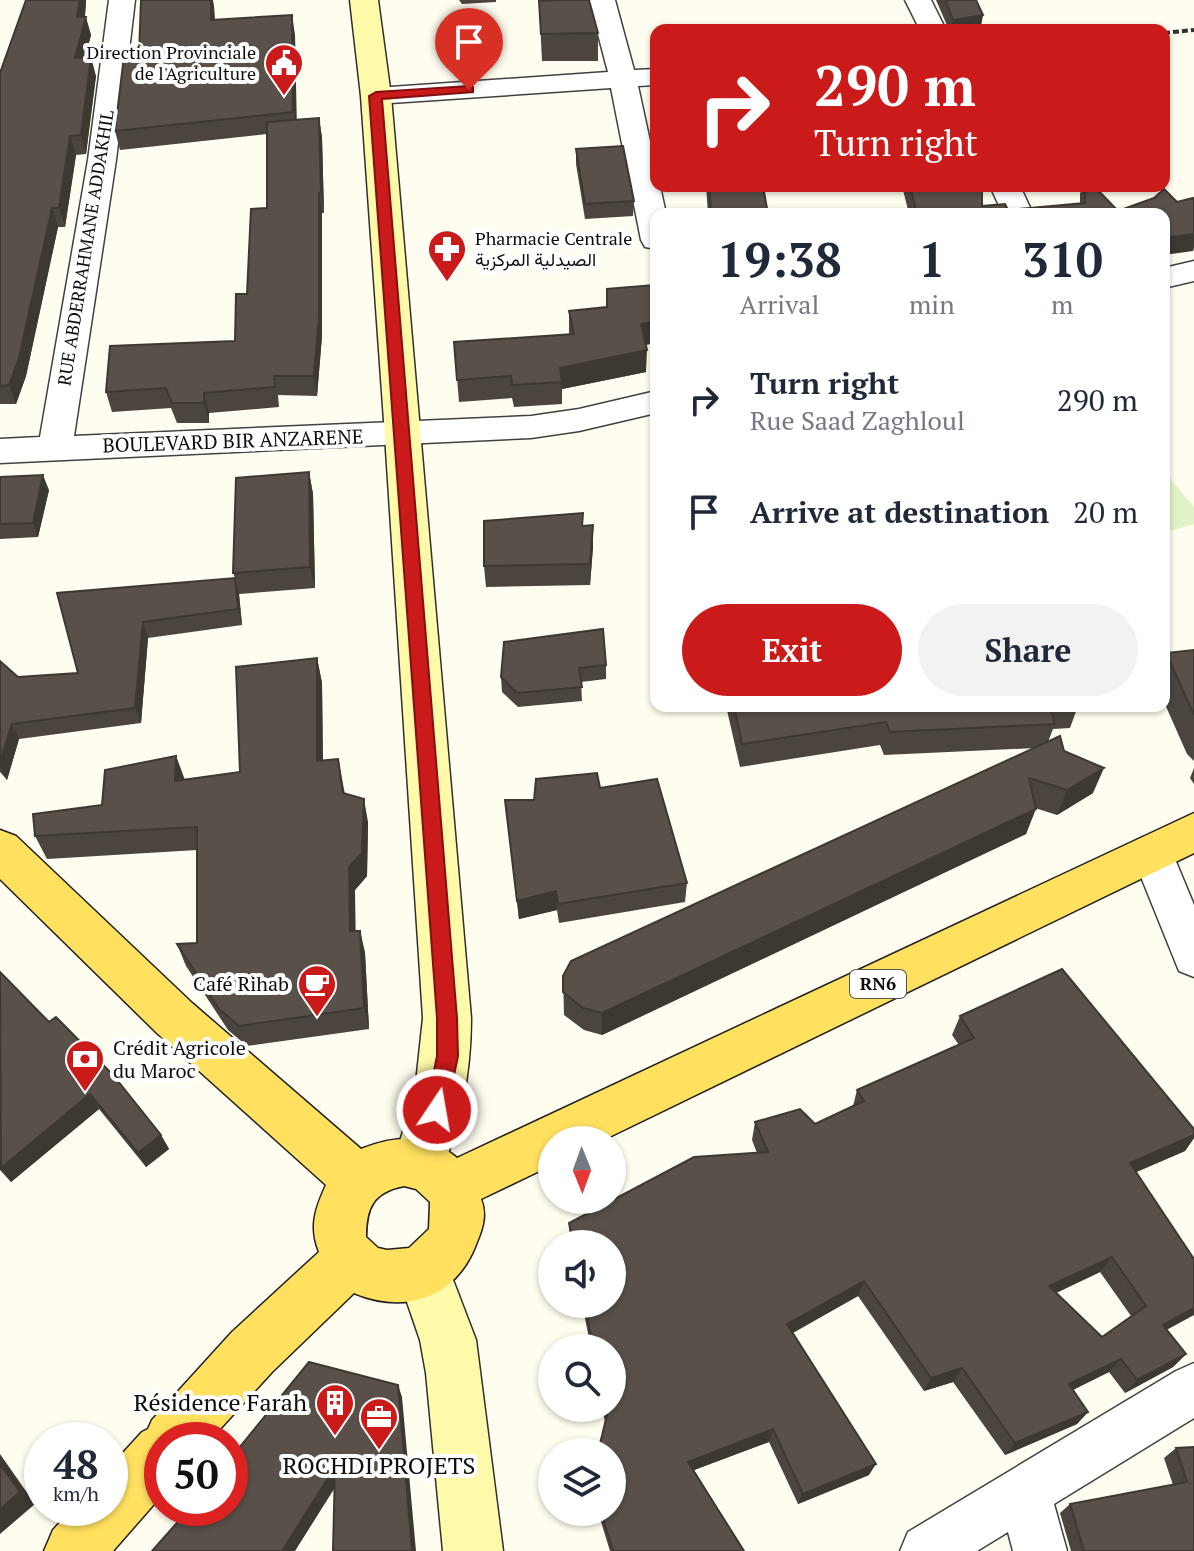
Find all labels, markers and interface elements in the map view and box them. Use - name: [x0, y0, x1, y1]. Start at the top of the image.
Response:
- pin: [435, 8, 503, 90]
- icon: arrive: [447, 20, 491, 64]
- place label: Direction Provinciale de l'Agriculture: [87, 40, 256, 85]
- public building icon: Direction Provinciale de l'Agriculture: [263, 42, 305, 97]
- text: 290 m: [814, 48, 976, 122]
- icon: right: [682, 56, 786, 160]
- street label: RUE ABDERRAHMANE ADDAKHIL: [51, 108, 119, 387]
- text: Turn right: [814, 119, 978, 166]
- place label: Pharmacie Centrale الصيدلية المركزية: [475, 226, 632, 271]
- text: 19:38: [717, 227, 842, 291]
- text: 1: [918, 227, 945, 291]
- text: 310: [1022, 227, 1103, 291]
- pharmacy icon: Pharmacie Centrale الصيدلية المركزية: [426, 228, 468, 283]
- text: Arrival: [740, 287, 819, 321]
- text: min: [909, 287, 955, 321]
- text: m: [1051, 287, 1074, 321]
- text: Turn right: [750, 363, 899, 403]
- icon: right: [682, 378, 726, 422]
- text: 290 m: [1057, 380, 1138, 420]
- text: Rue Saad Zaghloul: [750, 403, 965, 437]
- street label: BOULEVARD BIR ANZARENE: [102, 422, 364, 459]
- icon: arrive: [682, 490, 726, 534]
- text: Arrive at destination: [750, 492, 1049, 532]
- text: 20 m: [1073, 492, 1138, 532]
- button: Exit: [682, 604, 902, 696]
- button: Share: [918, 604, 1138, 696]
- cafe icon: Café Rihab: [296, 963, 338, 1018]
- place label: Café Rihab: [193, 970, 289, 997]
- road number: RN6: [850, 970, 906, 998]
- place label: Crédit Agricole du Maroc: [113, 1034, 246, 1084]
- bank icon: Crédit Agricole du Maroc: [64, 1038, 106, 1093]
- position arrow: [395, 1068, 479, 1152]
- north arrow: [538, 1126, 626, 1214]
- map controls: [538, 1126, 626, 1526]
- button: sound: [538, 1230, 626, 1318]
- button: search: [538, 1334, 626, 1422]
- building icon: Résidence Farah: [314, 1382, 356, 1437]
- place label: Résidence Farah: [134, 1386, 307, 1418]
- office icon: ROCHDI PROJETS: [358, 1396, 400, 1451]
- speed limit sign: 50: [144, 1422, 248, 1526]
- text: 48: [53, 1437, 99, 1490]
- button: layers: [538, 1438, 626, 1526]
- place label: ROCHDI PROJETS: [283, 1449, 475, 1481]
- text: km/h: [53, 1480, 99, 1507]

